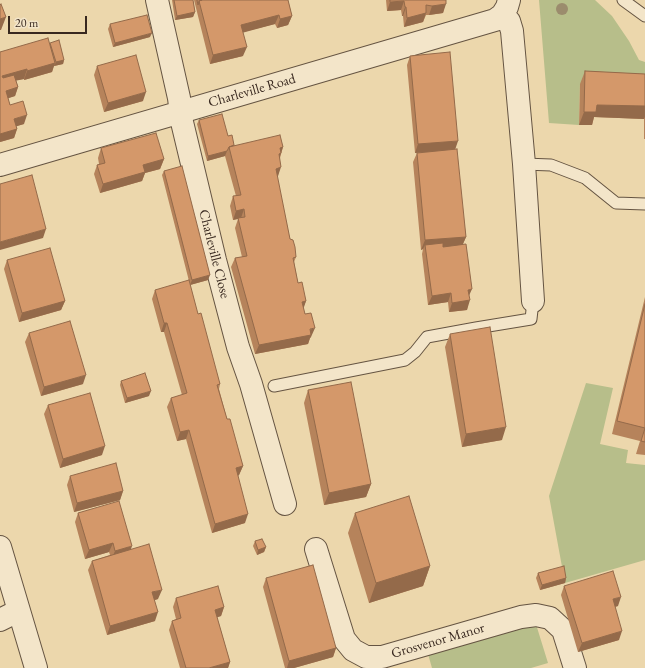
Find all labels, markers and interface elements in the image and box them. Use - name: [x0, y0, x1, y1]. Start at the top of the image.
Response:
- scale bar: [10, 8, 89, 34]
- text: 20 m: [15, 15, 38, 31]
- street label: Charleville Road: [206, 71, 298, 111]
- street label: Charleville Close: [195, 208, 233, 300]
- street label: Grosvenor Manor: [389, 620, 487, 662]

